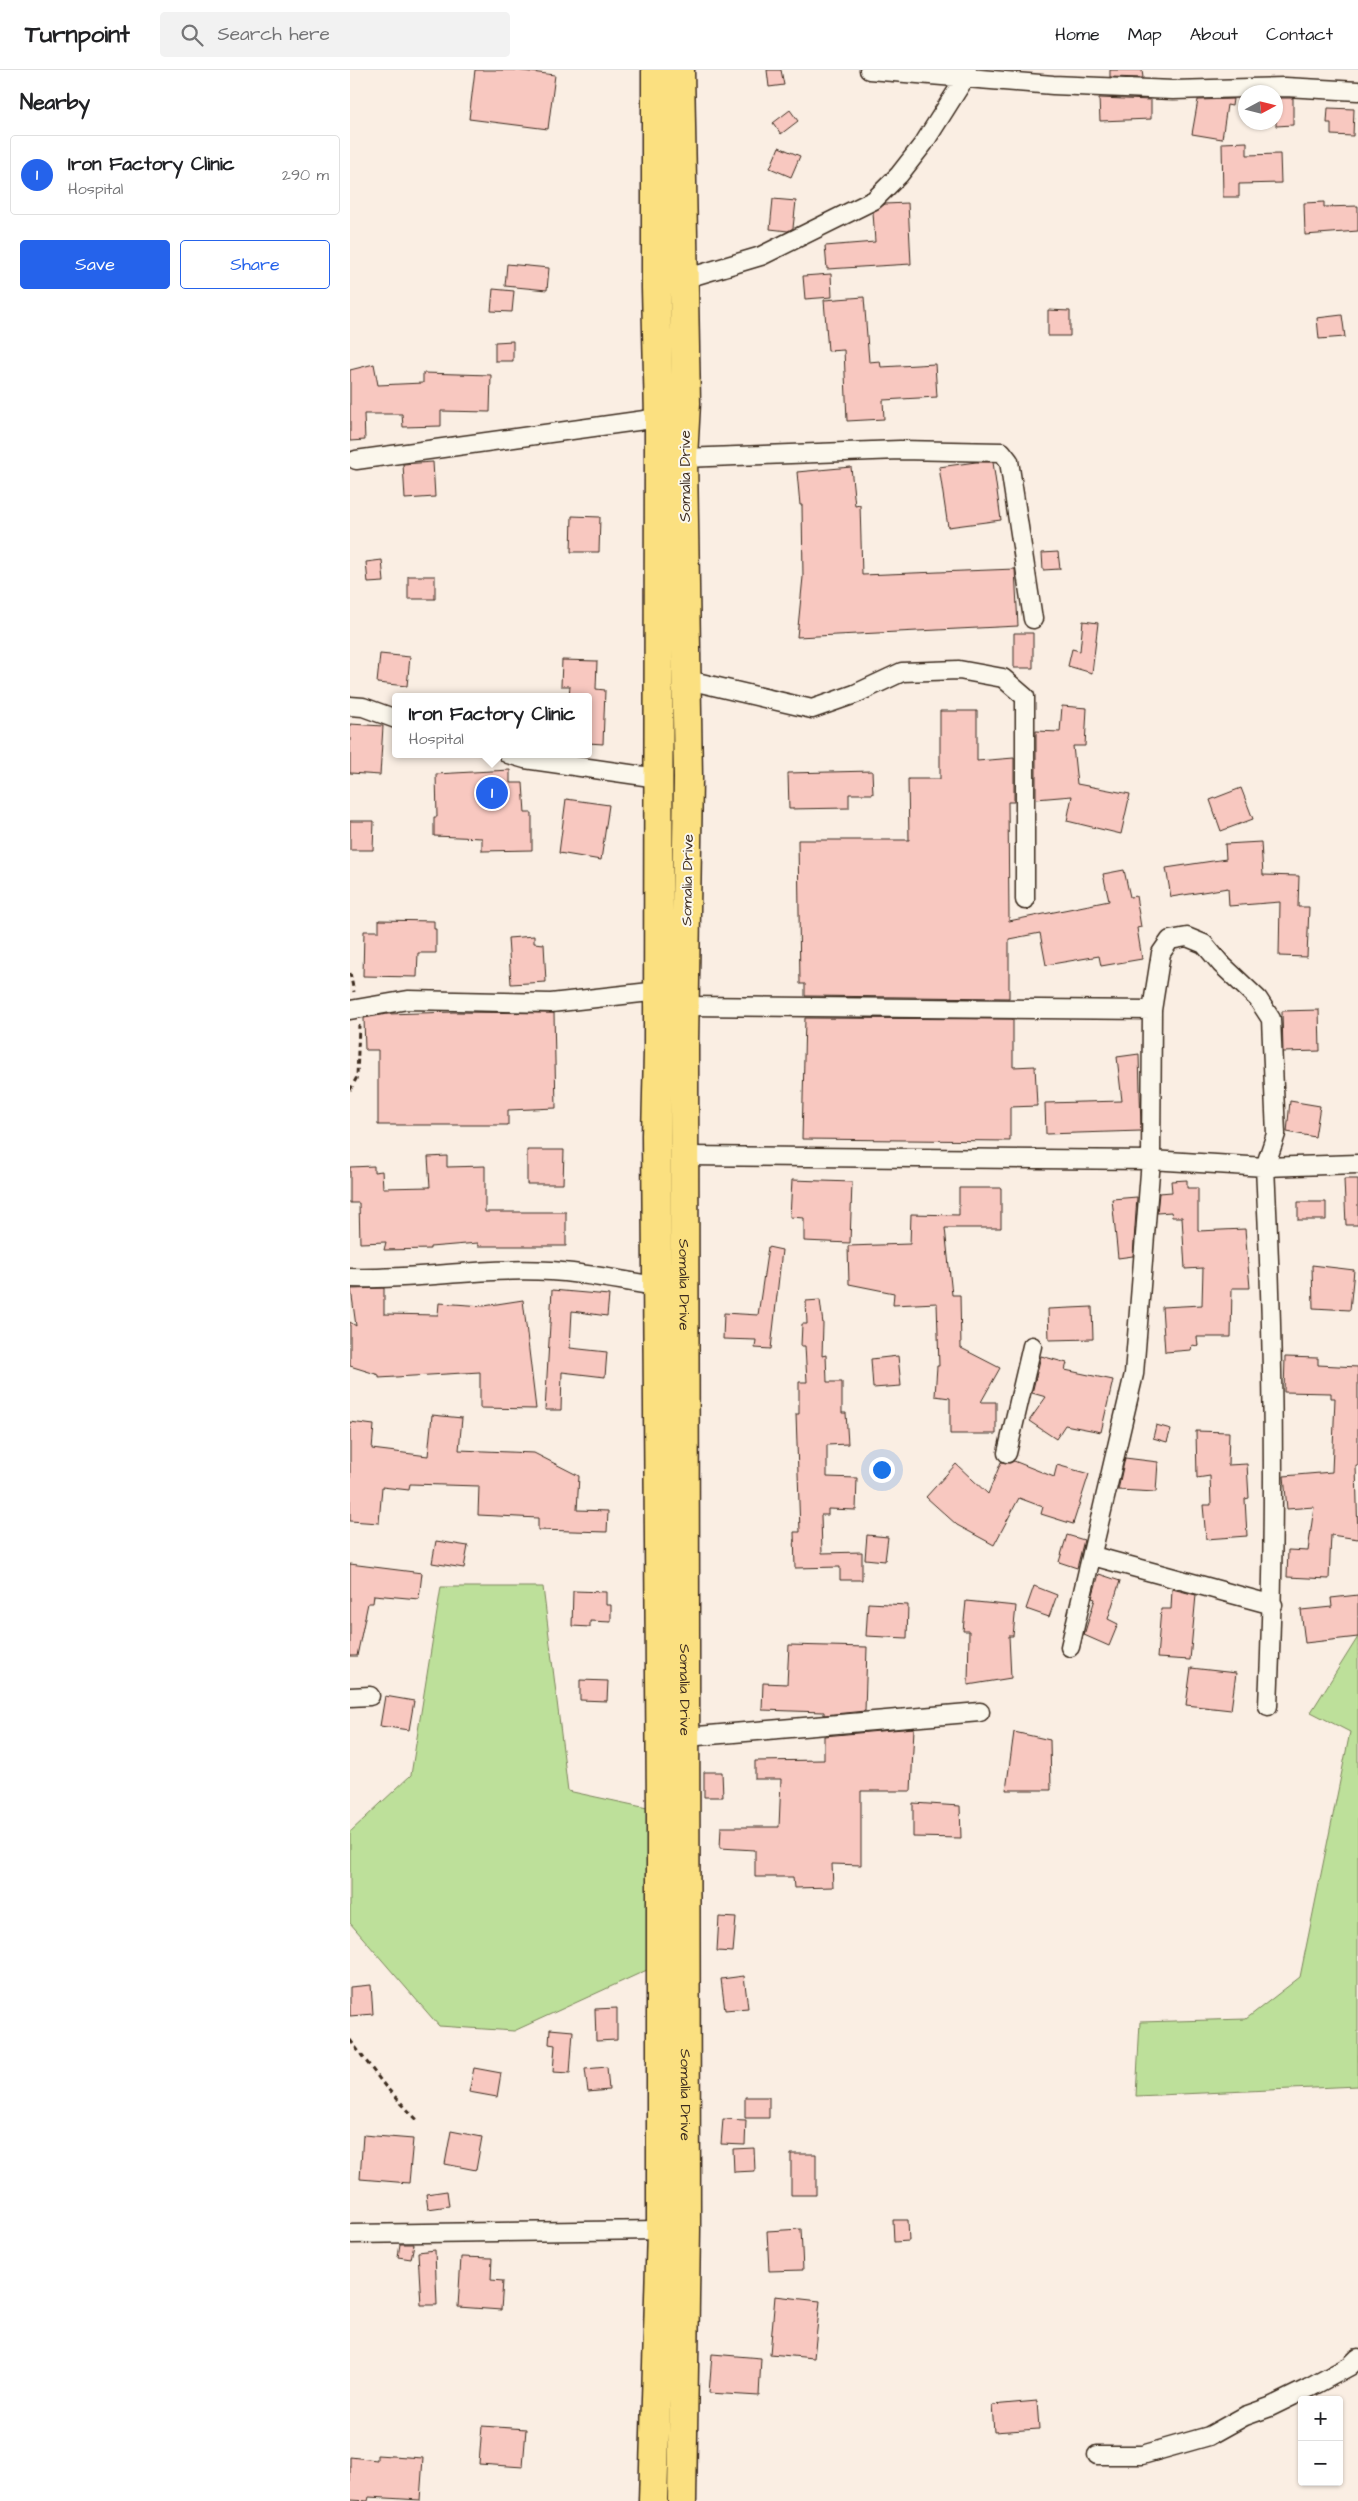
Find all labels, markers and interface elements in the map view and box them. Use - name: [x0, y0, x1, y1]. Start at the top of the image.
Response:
- search box: [160, 12, 510, 57]
- text: Turnpoint: [25, 18, 130, 52]
- icon: search: [178, 21, 206, 49]
- text: Search here: [218, 21, 330, 48]
- text: Home: [1055, 22, 1100, 47]
- text: Map: [1128, 22, 1162, 47]
- text: About: [1190, 22, 1238, 47]
- text: Contact: [1266, 22, 1333, 47]
- north arrow: [1238, 85, 1283, 130]
- text: Nearby: [20, 88, 90, 117]
- text: Iron Factory Clinic: [68, 151, 235, 178]
- text: 1: [36, 164, 38, 186]
- text: 290 m: [282, 164, 329, 186]
- text: Hospital: [68, 178, 123, 200]
- button: Save: [20, 240, 170, 289]
- button: Share: [180, 240, 330, 289]
- street label: Somalia Drive: [675, 430, 696, 522]
- popup: [392, 693, 592, 758]
- text: Iron Factory Clinic: [409, 701, 575, 728]
- text: Hospital: [409, 728, 464, 750]
- pin: 1: [476, 774, 508, 812]
- street label: Somalia Drive: [676, 834, 699, 926]
- street label: Somalia Drive: [673, 1239, 694, 1331]
- your location: [869, 1457, 895, 1483]
- street label: Somalia Drive: [674, 1644, 695, 1736]
- street label: Somalia Drive: [675, 2049, 696, 2141]
- map controls: [1298, 2396, 1343, 2486]
- button: +: [1298, 2396, 1343, 2441]
- button: −: [1298, 2441, 1343, 2486]

